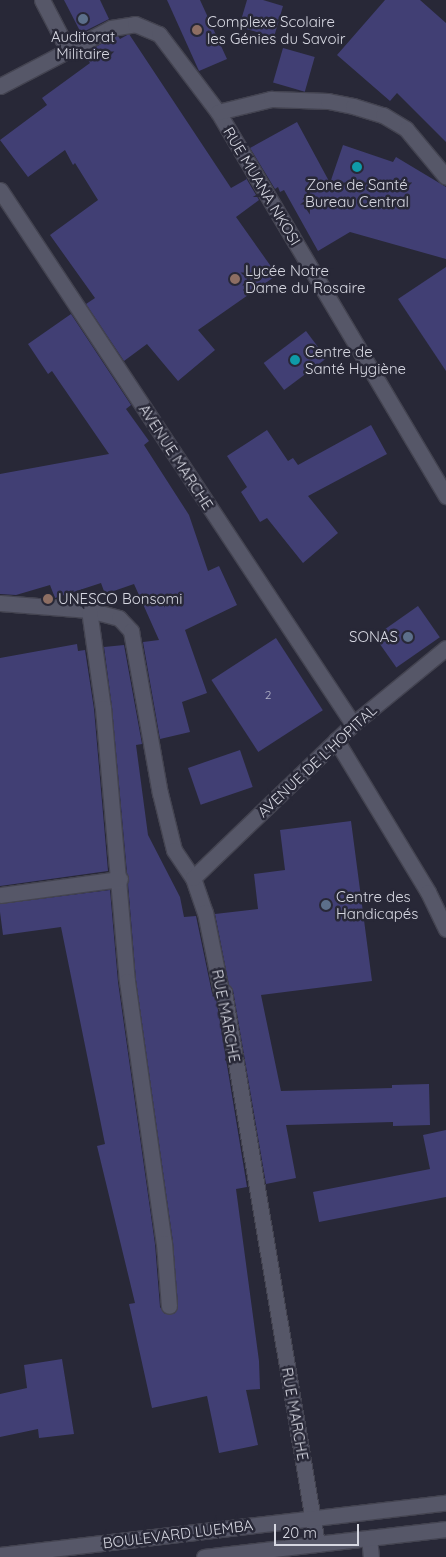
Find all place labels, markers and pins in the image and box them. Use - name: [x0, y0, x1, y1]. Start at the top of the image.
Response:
- place label: Complexe Scolaire les Génies du Savoir: [207, 12, 345, 47]
- marker: Auditorat Militaire: [77, 13, 89, 25]
- marker: Complexe Scolaire les Génies du Savoir: [191, 24, 203, 36]
- place label: Auditorat Militaire: [51, 27, 115, 62]
- marker: Zone de Santé Bureau Central: [351, 161, 363, 173]
- place label: Zone de Santé Bureau Central: [305, 175, 409, 210]
- place label: Lycée Notre Dame du Rosaire: [245, 261, 365, 296]
- marker: Lycée Notre Dame du Rosaire: [229, 273, 241, 285]
- place label: Centre de Santé Hygiène: [305, 342, 406, 377]
- marker: Centre de Santé Hygiène: [289, 354, 301, 366]
- place label: UNESCO Bonsomi: [58, 590, 182, 608]
- marker: UNESCO Bonsomi: [42, 593, 54, 605]
- place label: SONAS: [349, 628, 398, 646]
- marker: SONAS: [402, 631, 414, 643]
- place label: Centre des Handicapés: [336, 887, 418, 922]
- marker: Centre des Handicapés: [320, 899, 332, 911]

